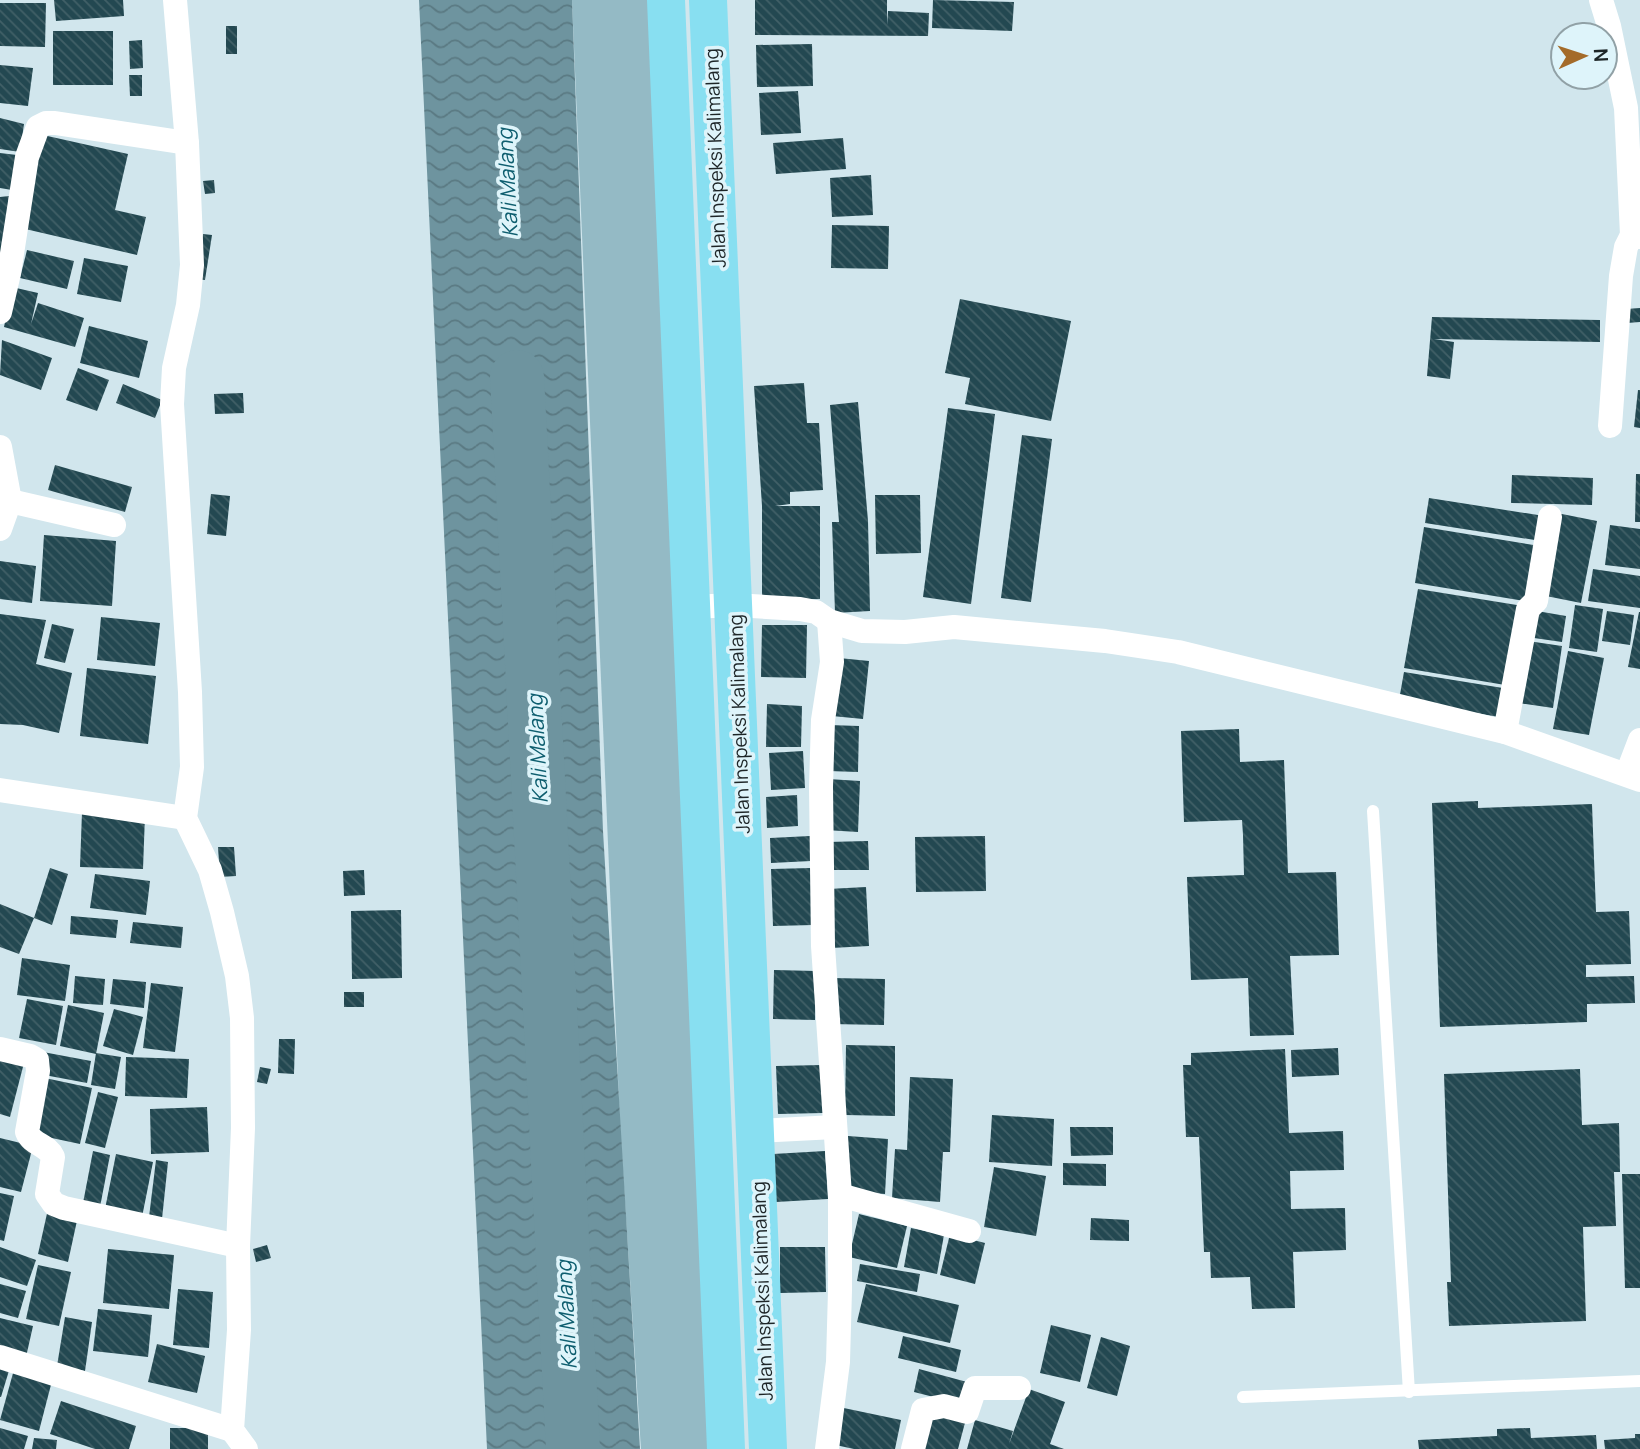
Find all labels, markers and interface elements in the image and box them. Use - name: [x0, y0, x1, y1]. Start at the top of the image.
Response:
- north arrow: [1549, 21, 1619, 91]
- street label: Jalan Inspeksi Kalimalang: [698, 48, 732, 268]
- text: N: [1588, 48, 1614, 63]
- water label: Kali Malang: [490, 126, 524, 238]
- street label: Jalan Inspeksi Kalimalang: [722, 614, 756, 834]
- water label: Kali Malang: [520, 692, 554, 804]
- street label: Jalan Inspeksi Kalimalang: [745, 1181, 779, 1401]
- water label: Kali Malang: [549, 1258, 583, 1370]

